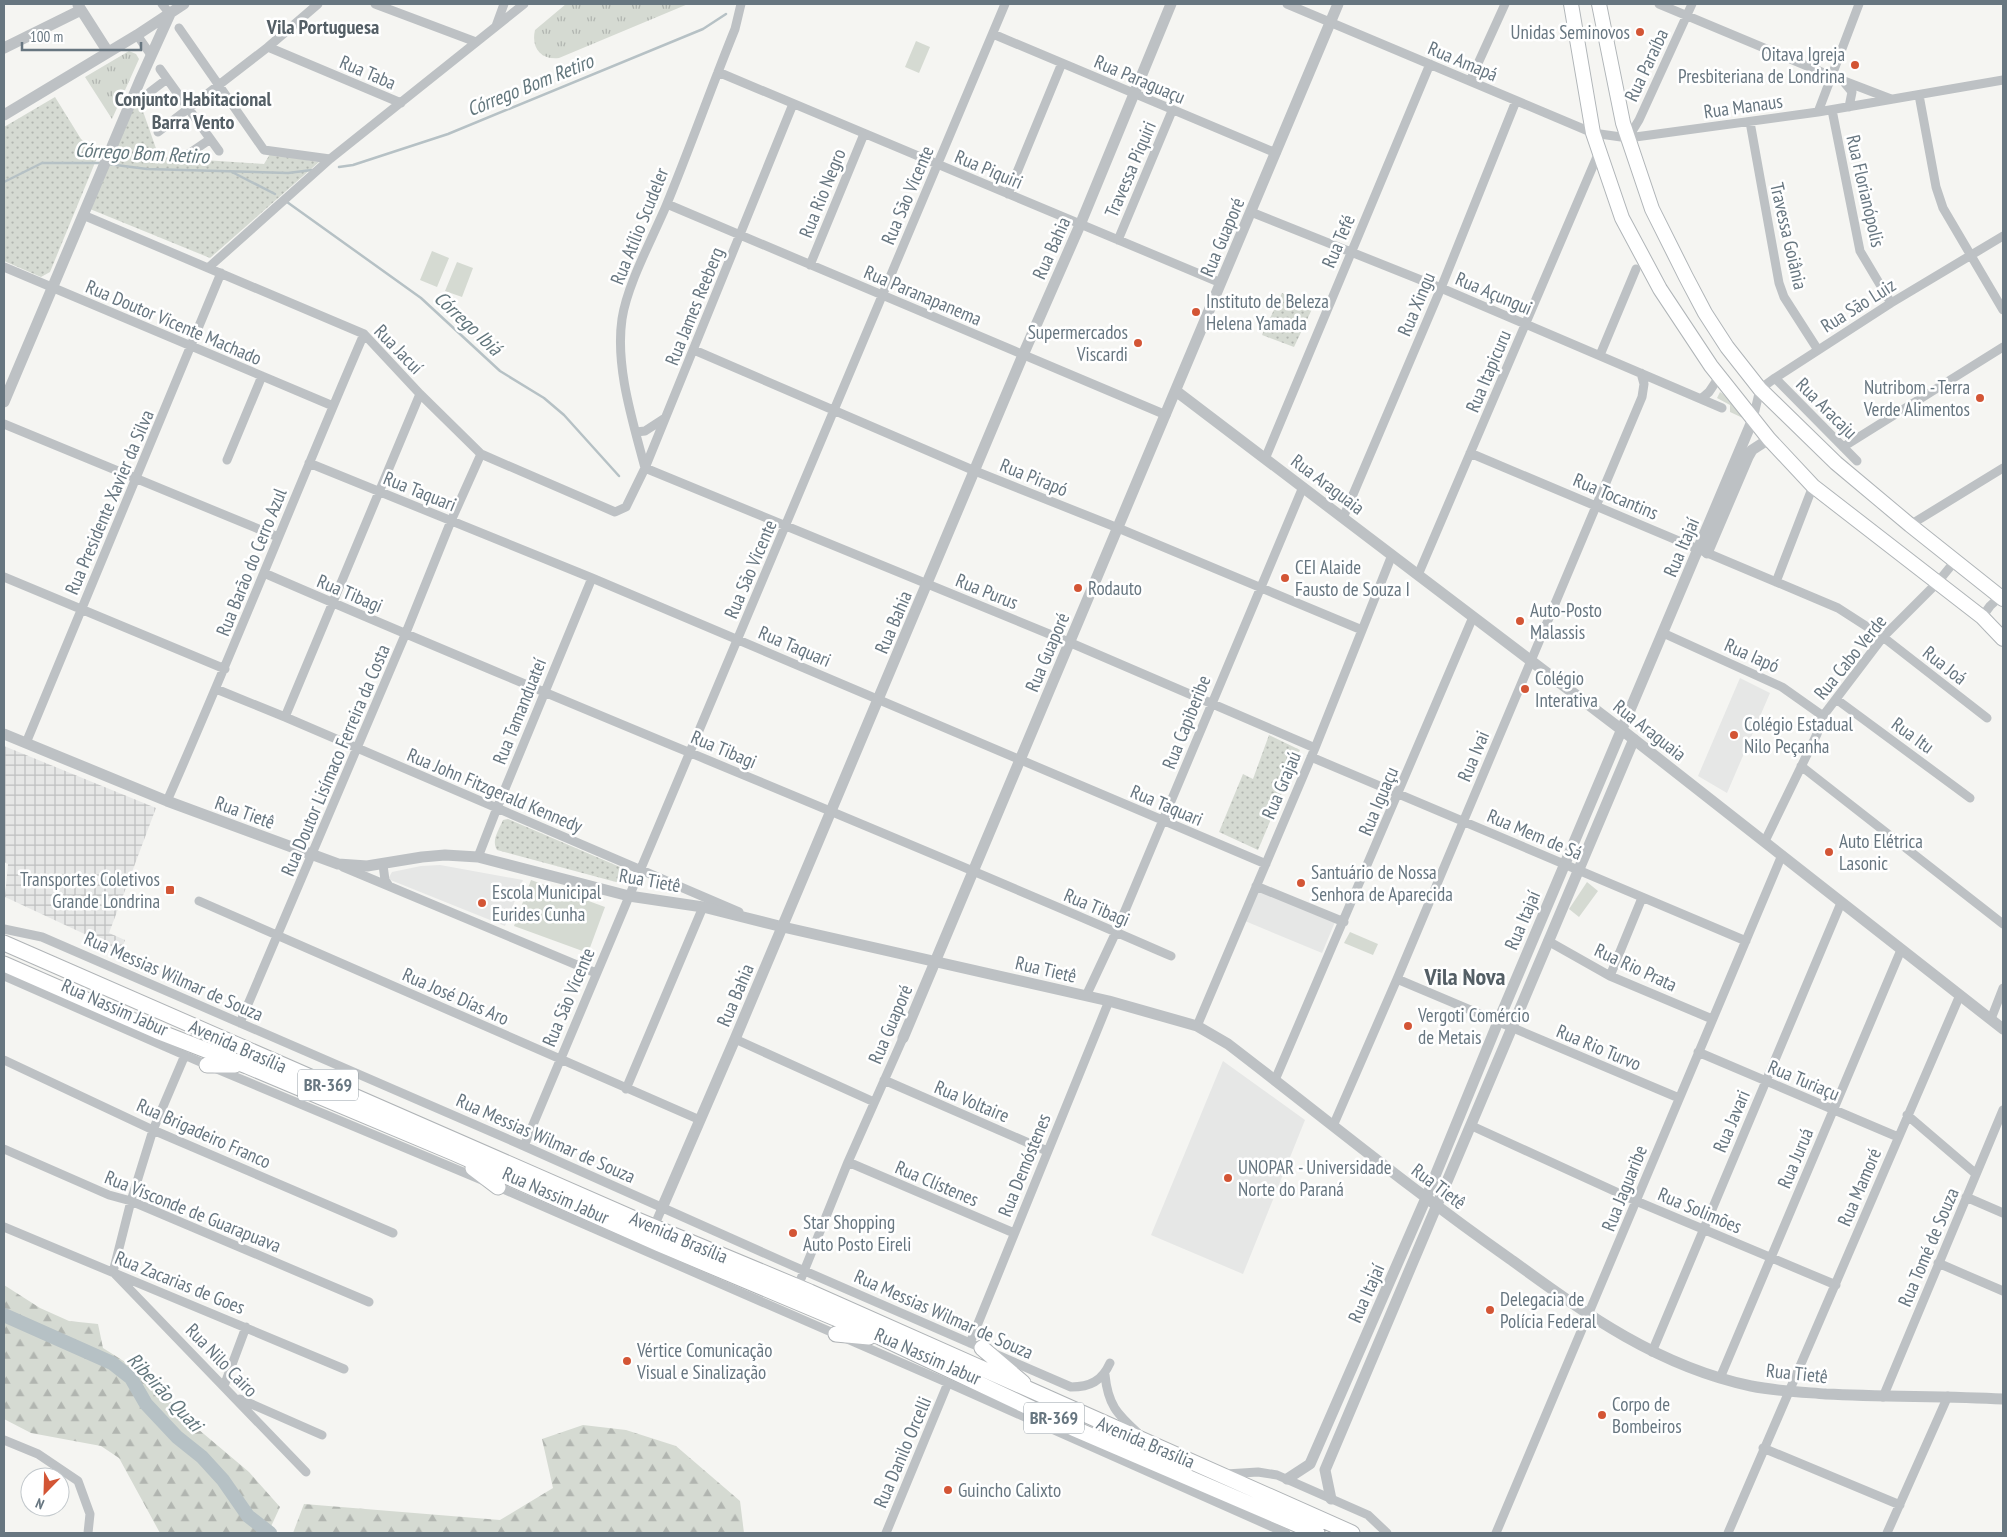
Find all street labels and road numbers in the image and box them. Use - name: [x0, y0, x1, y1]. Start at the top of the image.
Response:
- street label: Rua Paraíba: [1619, 25, 1673, 105]
- street label: Rua Amapá: [1425, 36, 1501, 86]
- street label: Rua Taba: [336, 49, 400, 95]
- street label: Rua Paraguaçu: [1091, 49, 1189, 109]
- street label: Rua Manaus: [1702, 89, 1784, 123]
- street label: Travessa Piquiri: [1099, 117, 1161, 221]
- street label: Rua Florianópolis: [1841, 133, 1891, 249]
- street label: Rua São Vicente: [875, 142, 939, 248]
- street label: Rua Piquiri: [951, 144, 1027, 194]
- street label: Rua Rio Negro: [793, 145, 851, 241]
- street label: Rua Atílio Scudeler: [605, 163, 674, 288]
- street label: Travessa Goiânia: [1765, 180, 1813, 292]
- street label: Rua Guaporé: [1195, 194, 1249, 280]
- street label: Rua Tefé: [1316, 211, 1360, 271]
- street label: Rua Bahia: [1027, 213, 1075, 283]
- street label: Rua James Reeberg: [659, 243, 729, 369]
- street label: Rua Paranapanema: [861, 259, 985, 331]
- street label: Rua Açungui: [1452, 266, 1536, 320]
- street label: Rua Xingu: [1392, 268, 1440, 340]
- street label: Rua São Luiz: [1816, 273, 1900, 337]
- street label: Rua Doutor Vicente Machado: [82, 274, 266, 370]
- street label: Rua Jacuí: [369, 319, 429, 379]
- street label: Rua Itapicuru: [1460, 326, 1516, 416]
- street label: Rua Aracaju: [1791, 372, 1863, 444]
- street label: Rua Presidente Xavier da Silva: [59, 406, 159, 598]
- street label: Rua Araguaia: [1286, 449, 1370, 519]
- street label: Rua Pirapó: [997, 453, 1071, 501]
- street label: Rua Taquari: [380, 466, 460, 516]
- street label: Rua Tocantins: [1570, 467, 1662, 525]
- street label: Rua Barão do Cerro Azul: [210, 484, 292, 639]
- street label: Rua Itajaí: [1658, 514, 1704, 580]
- street label: Rua São Vicente: [718, 516, 782, 622]
- street label: Rua Tibagi: [313, 568, 387, 618]
- street label: Rua Purus: [952, 568, 1022, 614]
- street label: Rua Bahia: [869, 587, 917, 657]
- street label: Rua Guaporé: [1020, 609, 1074, 695]
- street label: Rua Cabo Verde: [1809, 610, 1892, 704]
- street label: Rua Taquari: [755, 620, 835, 672]
- street label: Rua Iapó: [1721, 632, 1783, 678]
- street label: Rua Doutor Lisímaco Ferreira da Costa: [275, 640, 395, 880]
- street label: Rua Joá: [1918, 640, 1972, 690]
- street label: Rua Tamanduateí: [487, 654, 551, 768]
- street label: Rua Capiberibe: [1156, 671, 1216, 772]
- street label: Rua Araguaia: [1609, 694, 1691, 766]
- street label: Rua Itu: [1887, 712, 1939, 758]
- street label: Rua Tibagi: [687, 724, 761, 774]
- street label: Rua Ivai: [1452, 727, 1494, 785]
- street label: Rua John Fitzgerald Kennedy: [404, 742, 587, 838]
- street label: Rua Grajaú: [1256, 748, 1306, 822]
- street label: Rua Iguaçu: [1353, 763, 1403, 839]
- street label: Rua Taquari: [1127, 779, 1207, 831]
- street label: Rua Tietê: [212, 790, 278, 834]
- street label: Rua Mem de Sá: [1484, 803, 1586, 865]
- street label: Rua Tietê: [617, 863, 683, 897]
- street label: Rua Tibagi: [1060, 882, 1134, 932]
- street label: Rua Itajaí: [1499, 887, 1545, 953]
- street label: Rua Messias Wilmar de Souza: [81, 926, 267, 1026]
- street label: Rua Rio Prata: [1591, 937, 1681, 997]
- street label: Rua São Vicente: [536, 944, 600, 1050]
- street label: Rua Tietê: [1013, 950, 1079, 988]
- street label: Rua Bahia: [711, 960, 759, 1030]
- street label: Rua José Días Aro: [399, 962, 513, 1030]
- street label: Rua Nassim Jabur: [58, 973, 173, 1041]
- street label: Rua Guaporé: [863, 981, 917, 1067]
- street label: Avenida Brasília: [185, 1014, 291, 1078]
- street label: Rua Rio Turvo: [1553, 1018, 1645, 1076]
- street label: Rua Turiaçu: [1765, 1054, 1843, 1106]
- road number: BR-369: [298, 1070, 358, 1100]
- street label: Rua Voltaire: [931, 1075, 1013, 1128]
- street label: Rua Javari: [1707, 1086, 1755, 1156]
- street label: Rua Messias Wilmar de Souza: [453, 1088, 639, 1188]
- street label: Rua Brigadeiro Franco: [133, 1093, 275, 1173]
- street label: Rua Demóstenes: [992, 1110, 1056, 1220]
- street label: Rua Juruá: [1772, 1124, 1818, 1192]
- street label: Rua Jaguaribe: [1596, 1141, 1652, 1235]
- street label: Rua Mamoré: [1832, 1144, 1886, 1230]
- street label: Rua Clístenes: [892, 1155, 982, 1211]
- street label: Rua Tietê: [1407, 1158, 1471, 1214]
- street label: Rua Nassim Jabur: [499, 1161, 614, 1229]
- street label: Rua Visconde de Guarapuava: [101, 1165, 285, 1257]
- street label: Rua Solimões: [1654, 1182, 1746, 1238]
- street label: Rua Tomé de Souza: [1892, 1184, 1964, 1310]
- street label: Avenida Brasília: [626, 1206, 732, 1268]
- street label: Rua Zacarias de Goes: [112, 1245, 248, 1319]
- street label: Rua Itajaí: [1342, 1260, 1390, 1326]
- street label: Rua Messias Wilmar de Souza: [851, 1264, 1037, 1364]
- street label: Rua Nilo Cairo: [181, 1318, 263, 1402]
- street label: Rua Nassim Jabur: [871, 1322, 986, 1390]
- street label: Rua Tietê: [1765, 1358, 1829, 1388]
- street label: Rua Danilo Orcelli: [868, 1393, 936, 1511]
- road number: BR-369: [1024, 1402, 1084, 1434]
- street label: Avenida Brasília: [1093, 1411, 1199, 1473]

